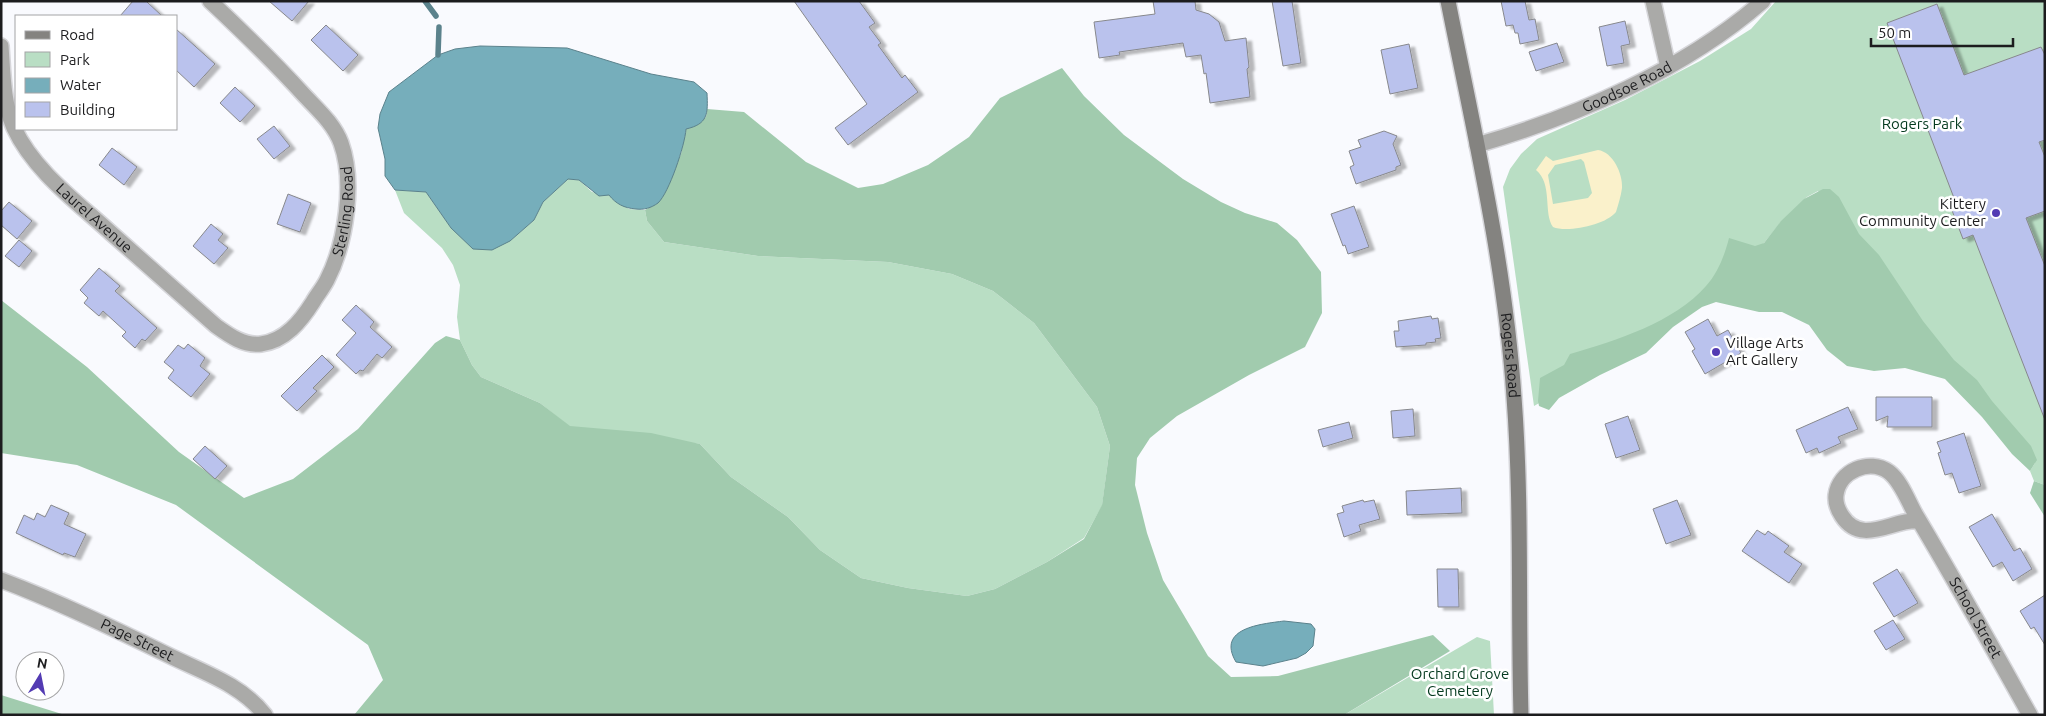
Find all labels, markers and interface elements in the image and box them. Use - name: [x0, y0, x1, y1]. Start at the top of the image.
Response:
- legend: [15, 15, 178, 130]
- scale bar: [1871, 15, 2014, 47]
- text: 50 m: [1878, 24, 1911, 41]
- text: Road: [60, 26, 95, 43]
- text: Park: [60, 51, 90, 68]
- street label: Goodsoe Road: [1579, 58, 1675, 116]
- text: Water: [60, 76, 101, 93]
- text: Building: [60, 101, 115, 118]
- park label: Rogers Park: [1882, 115, 1963, 132]
- street label: Sterling Road: [328, 165, 356, 258]
- street label: Laurel Avenue: [53, 180, 136, 256]
- place label: Kittery Community Center: [1859, 195, 1986, 229]
- marker: Kittery Community Center: [1990, 207, 2002, 219]
- street label: Rogers Road: [1498, 312, 1523, 398]
- place label: Village Arts Art Gallery: [1726, 334, 1803, 368]
- marker: Village Arts Art Gallery: [1710, 346, 1722, 358]
- street label: School Street: [1946, 574, 2006, 661]
- street label: Page Street: [98, 615, 177, 665]
- north arrow: [15, 651, 65, 701]
- text: N: [36, 654, 49, 672]
- park label: Orchard Grove Cemetery: [1411, 665, 1509, 699]

